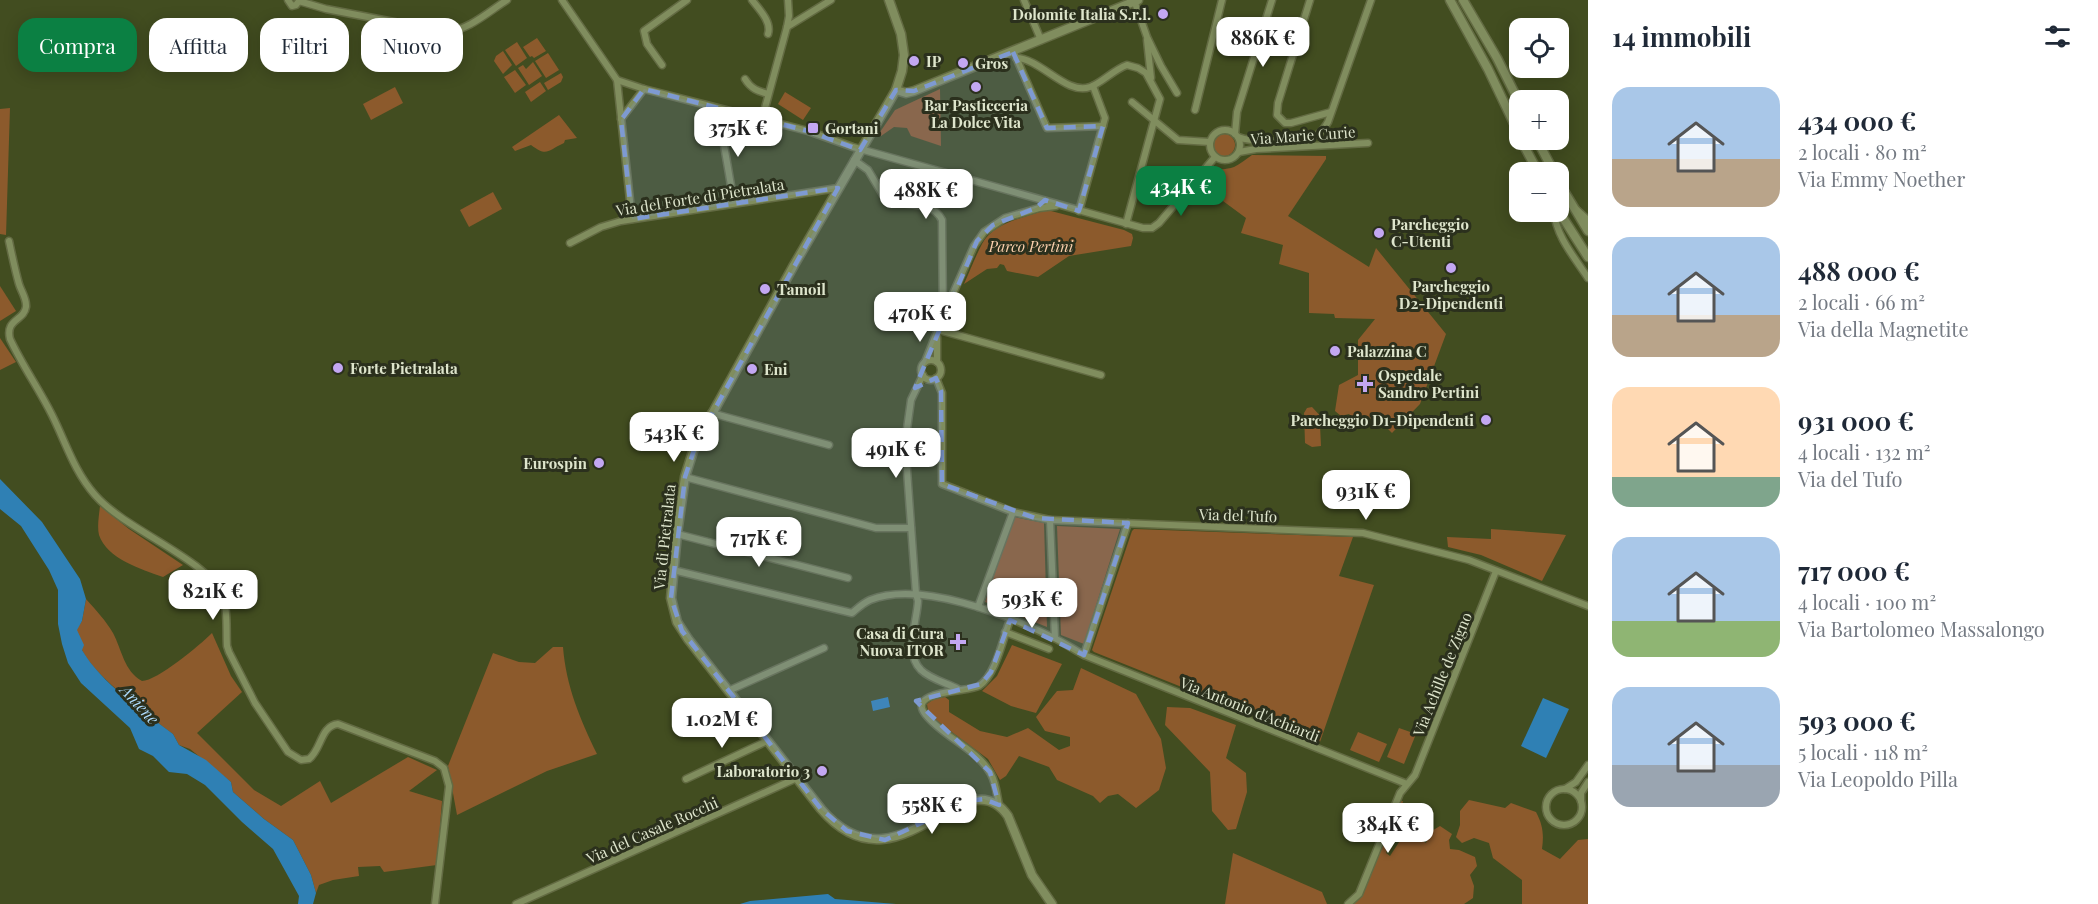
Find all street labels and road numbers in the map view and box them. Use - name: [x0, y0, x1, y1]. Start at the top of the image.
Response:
- street label: Via Marie Curie: [1249, 121, 1356, 149]
- street label: Via del Forte di Pietralata: [613, 174, 786, 220]
- street label: Via di Pietralata: [648, 483, 680, 592]
- street label: Via del Tufo: [1197, 504, 1278, 526]
- street label: Via Achille de Zigno: [1408, 609, 1476, 740]
- street label: Via Antonio d'Achiardi: [1176, 671, 1323, 746]
- street label: Via del Casale Rocchi: [582, 792, 721, 868]

